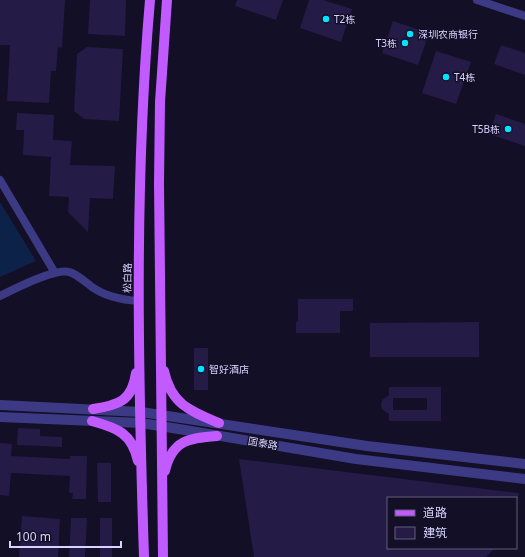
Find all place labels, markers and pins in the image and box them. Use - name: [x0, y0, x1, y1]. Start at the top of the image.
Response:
- place label: T2栋: [334, 12, 355, 26]
- marker: T2栋: [321, 14, 331, 24]
- place label: 深圳农商银行: [418, 27, 478, 41]
- marker: 深圳农商银行: [405, 29, 415, 39]
- place label: T3栋: [376, 36, 397, 50]
- marker: T3栋: [400, 38, 410, 48]
- place label: T4栋: [454, 70, 475, 84]
- marker: T4栋: [441, 72, 451, 82]
- place label: T5B栋: [472, 122, 500, 136]
- marker: T5B栋: [503, 124, 513, 134]
- place label: 智好酒店: [209, 362, 249, 376]
- marker: 智好酒店: [196, 364, 206, 374]

